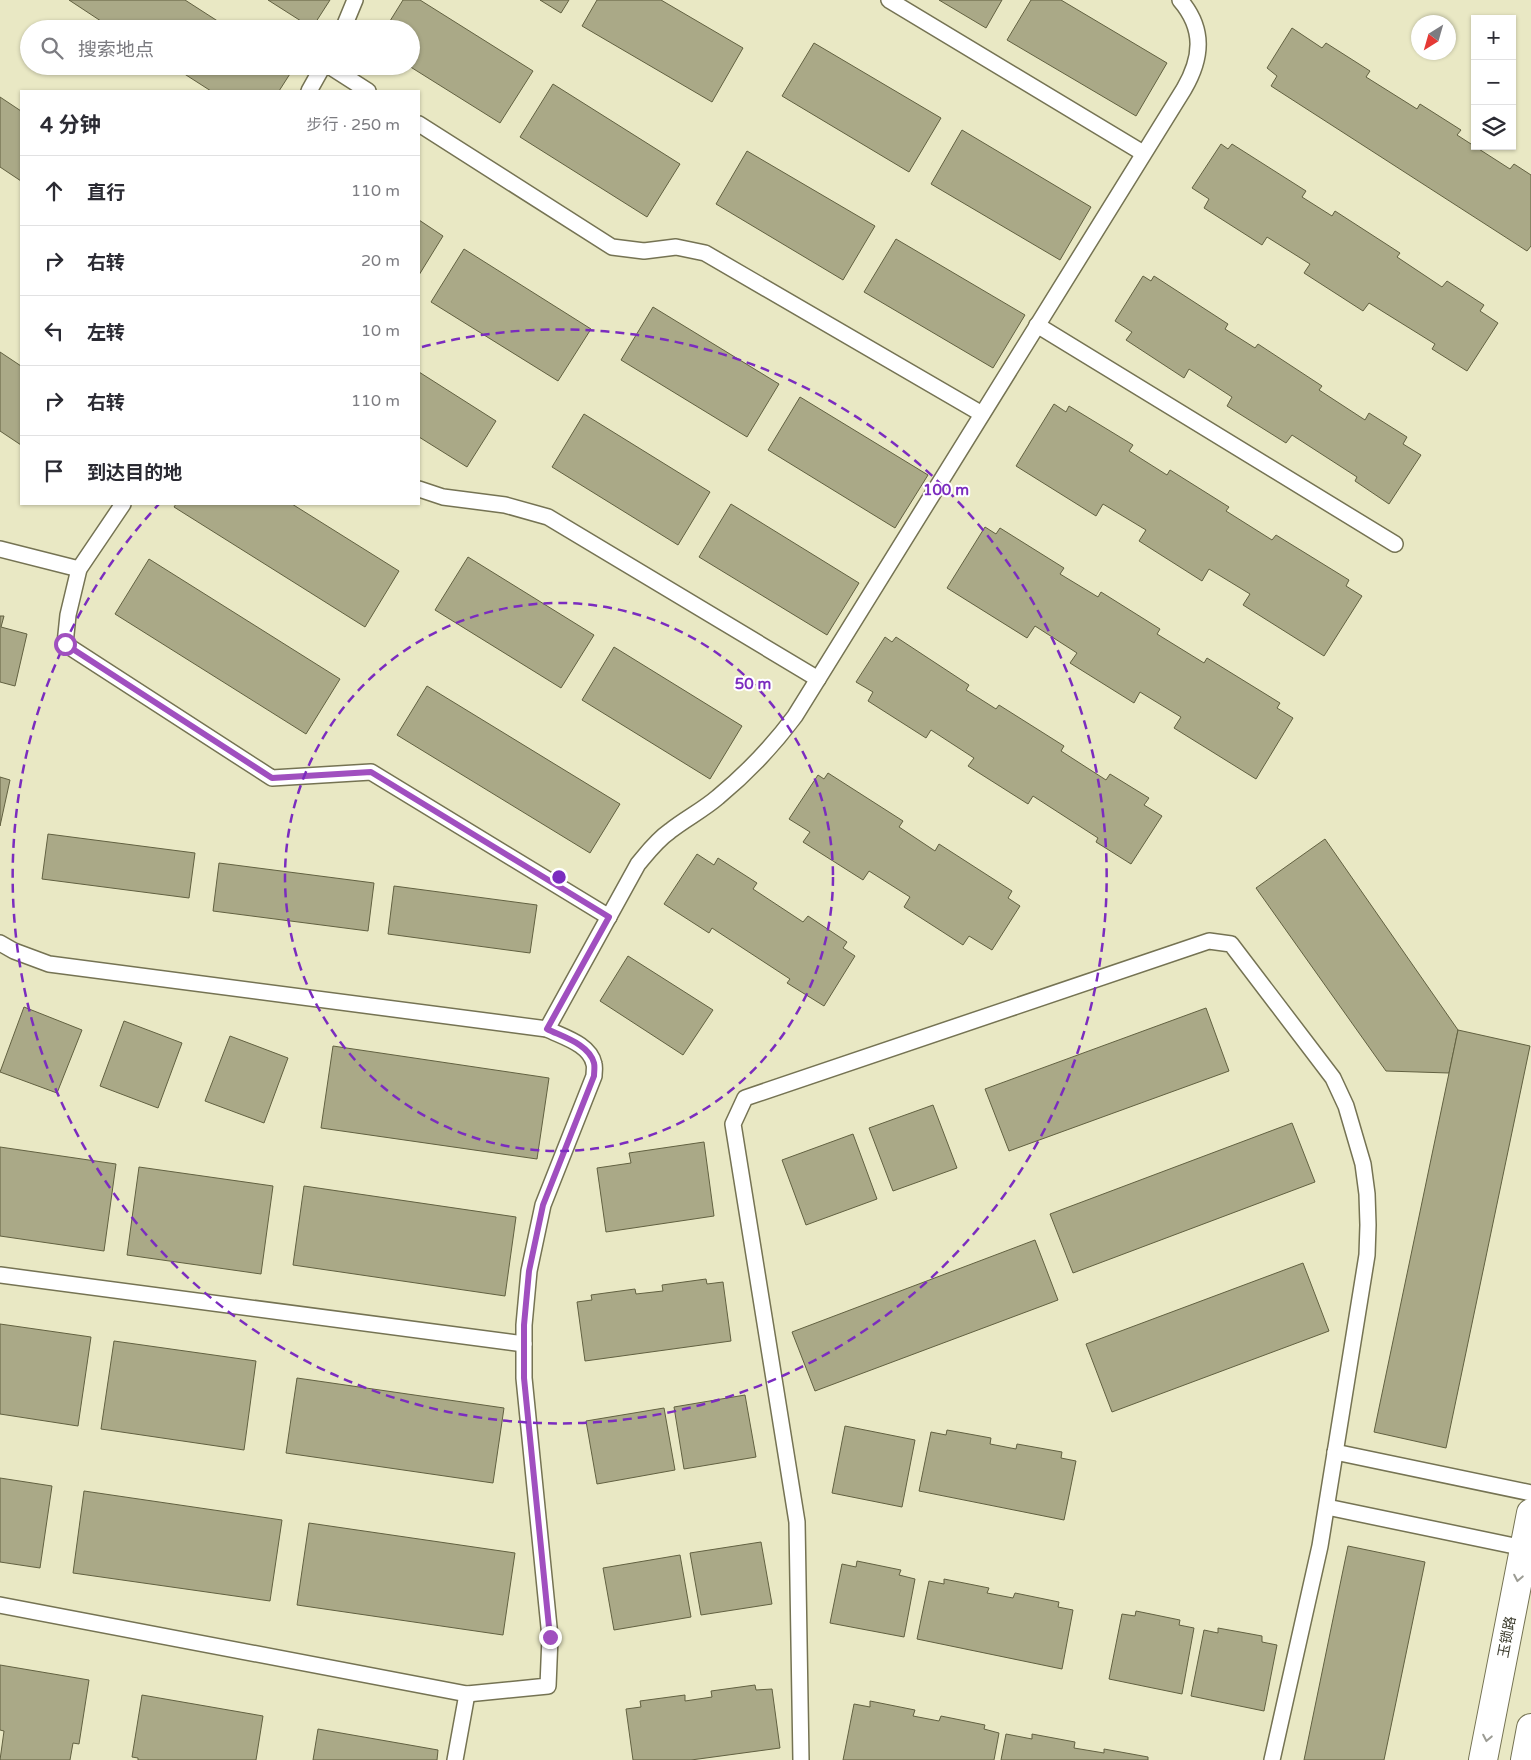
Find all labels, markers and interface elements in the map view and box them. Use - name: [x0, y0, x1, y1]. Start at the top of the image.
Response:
- north arrow: [1411, 15, 1456, 60]
- map controls: [1471, 15, 1516, 150]
- button: +: [1471, 15, 1516, 60]
- search box: [20, 20, 420, 75]
- icon: search: [38, 34, 66, 62]
- text: 搜索地点: [78, 39, 154, 61]
- button: −: [1471, 60, 1516, 105]
- button: layers: [1471, 105, 1516, 150]
- text: 4 分钟: [40, 113, 101, 138]
- text: 步行 · 250 m: [307, 115, 400, 135]
- icon: ahead: [40, 177, 68, 205]
- text: 110 m: [351, 181, 400, 201]
- text: 直行: [87, 182, 125, 204]
- icon: right: [40, 247, 68, 275]
- text: 20 m: [361, 251, 400, 271]
- text: 右转: [87, 252, 125, 274]
- icon: left: [40, 317, 68, 345]
- text: 10 m: [361, 321, 400, 341]
- text: 左转: [87, 322, 125, 344]
- icon: right: [40, 387, 68, 415]
- text: 110 m: [351, 391, 400, 411]
- text: 右转: [87, 392, 125, 414]
- icon: arrive: [40, 457, 68, 485]
- text: 到达目的地: [87, 462, 182, 484]
- text: 100 m: [923, 481, 969, 499]
- route start: [54, 633, 77, 656]
- text: 50 m: [735, 675, 771, 693]
- centre of rings: [550, 868, 568, 886]
- one-way arrow: [1514, 1574, 1524, 1582]
- street label: 玉锁路: [1495, 1615, 1519, 1659]
- route end: [539, 1626, 562, 1649]
- one-way arrow: [1483, 1733, 1493, 1742]

